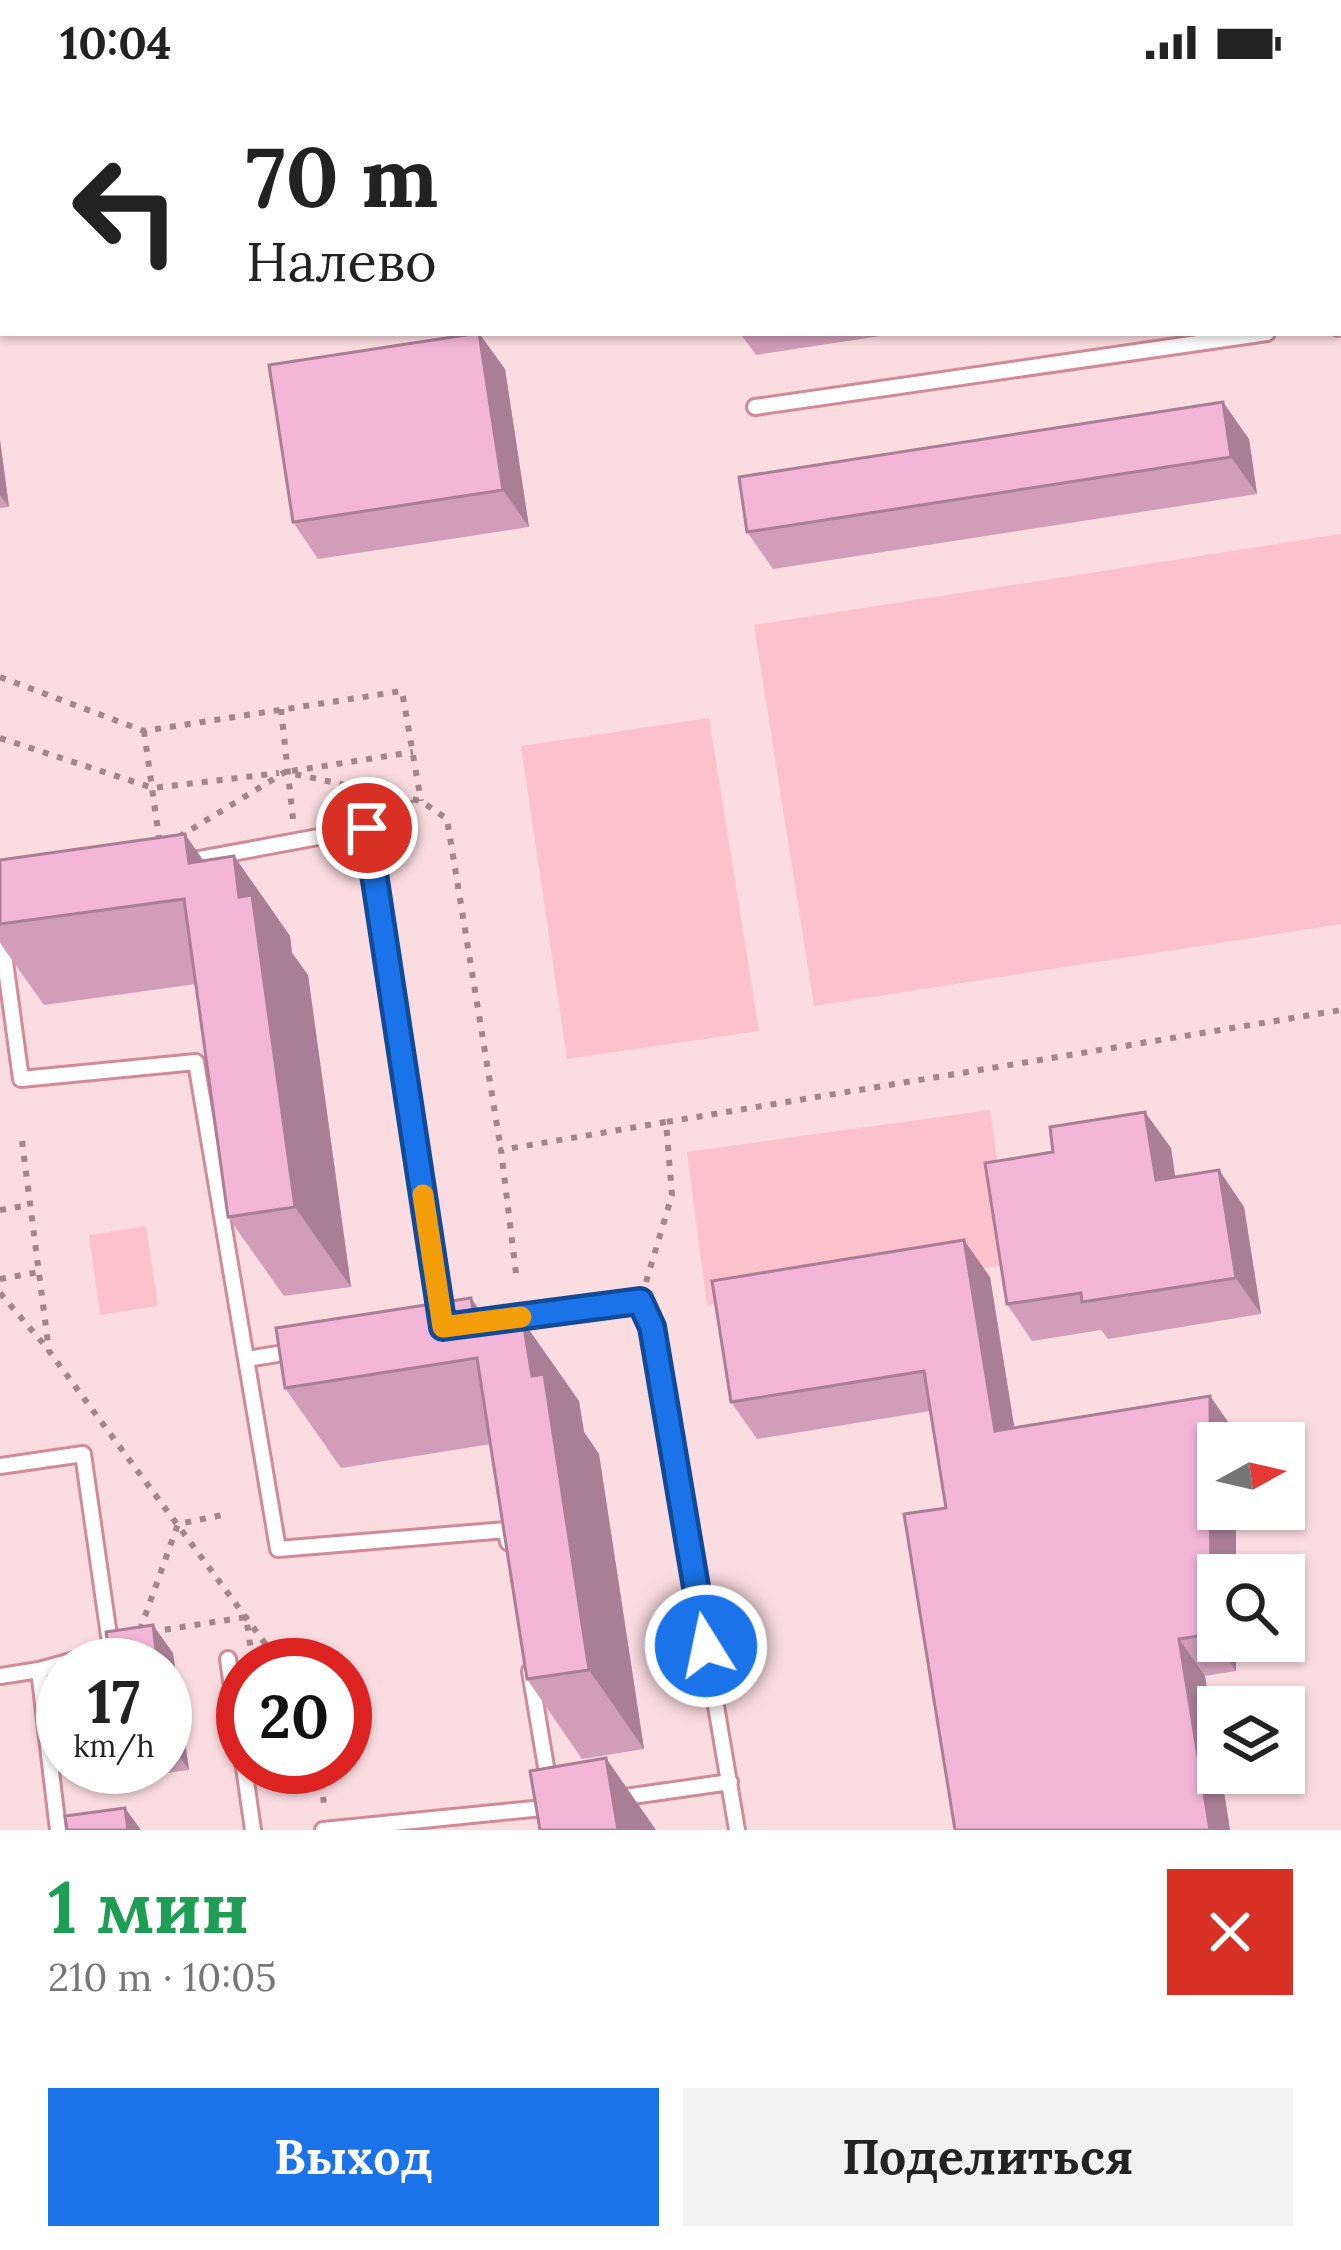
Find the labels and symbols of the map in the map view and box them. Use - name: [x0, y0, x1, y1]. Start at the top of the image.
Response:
- pin: [316, 777, 418, 879]
- north arrow: [1197, 1422, 1305, 1530]
- position arrow: [643, 1583, 769, 1709]
- speed limit sign: 20: [216, 1638, 372, 1794]

